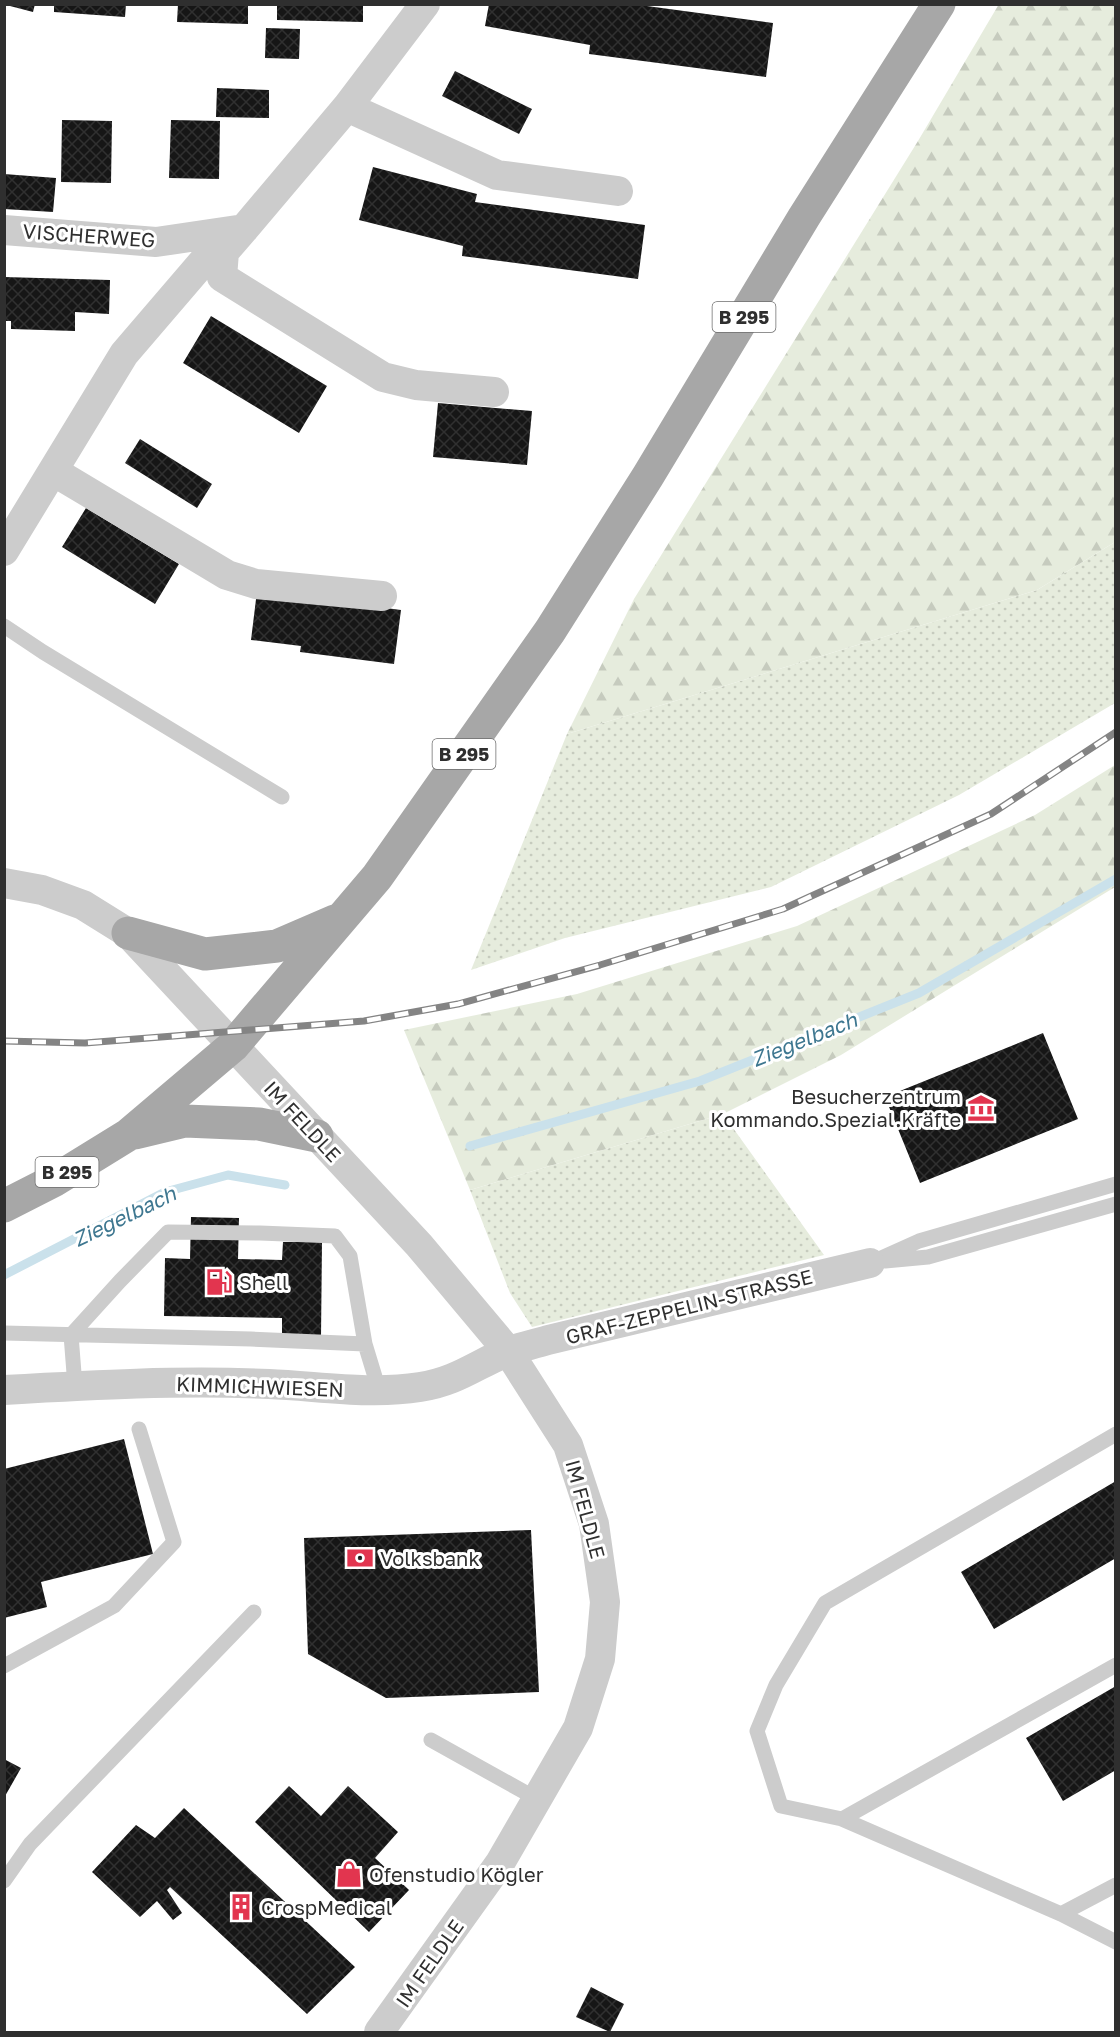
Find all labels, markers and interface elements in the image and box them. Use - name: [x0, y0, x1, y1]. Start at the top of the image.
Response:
- street label: VISCHERWEG: [22, 218, 156, 252]
- road number: B 295: [712, 302, 776, 332]
- road number: B 295: [432, 739, 496, 769]
- water label: Ziegelbach: [747, 1006, 861, 1072]
- street label: IM FELDLE: [260, 1076, 346, 1166]
- place label: Besucherzentrum Kommando.Spezial.Kräfte: [710, 1084, 961, 1131]
- museum icon: Besucherzentrum Kommando.Spezial.Kräfte: [966, 1093, 996, 1123]
- road number: B 295: [36, 1157, 98, 1187]
- water label: Ziegelbach: [68, 1179, 181, 1252]
- street label: GRAF-ZEPPELIN-STRASSE: [563, 1264, 815, 1348]
- fuel station icon: Shell: [204, 1267, 234, 1297]
- place label: Shell: [239, 1270, 289, 1294]
- street label: KIMMICHWIESEN: [176, 1371, 344, 1401]
- street label: IM FELDLE: [561, 1457, 611, 1561]
- bank icon: Volksbank: [345, 1543, 375, 1573]
- place label: Volksbank: [380, 1546, 480, 1570]
- shop icon: Ofenstudio Kögler: [334, 1859, 364, 1889]
- place label: Ofenstudio Kögler: [369, 1862, 544, 1886]
- building icon: CrospMedical: [226, 1892, 256, 1922]
- place label: CrospMedical: [261, 1895, 392, 1919]
- street label: IM FELDLE: [390, 1915, 468, 2011]

